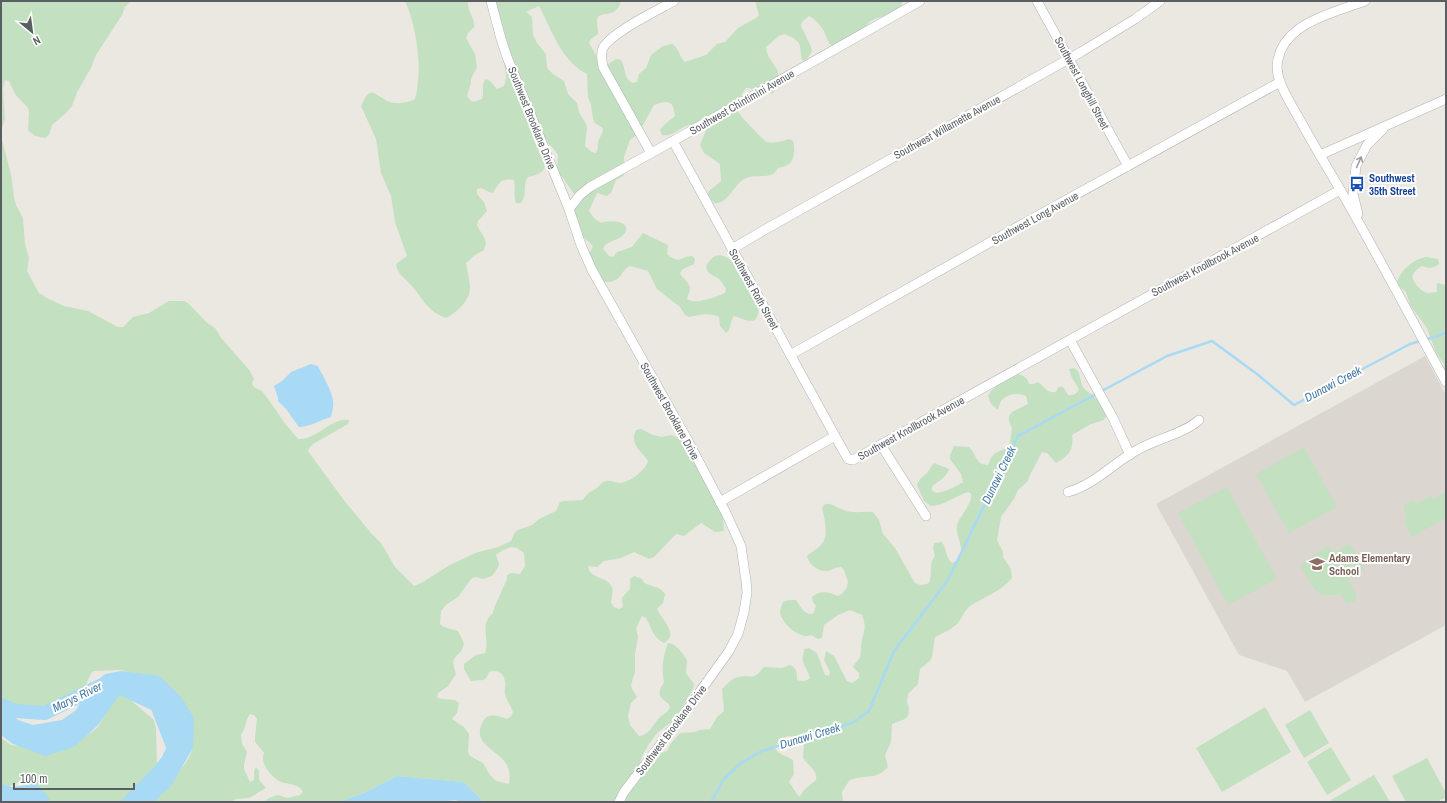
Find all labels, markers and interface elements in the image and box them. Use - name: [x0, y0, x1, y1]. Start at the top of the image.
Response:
- north arrow: [12, 12, 52, 52]
- text: N: [31, 33, 43, 48]
- street label: Southwest Longhill Street: [1052, 34, 1113, 132]
- street label: Southwest Brooklane Drive: [505, 65, 559, 171]
- street label: Southwest Chintimini Avenue: [687, 66, 797, 138]
- street label: Southwest Willamette Avenue: [891, 92, 1003, 162]
- one-way arrow: [1356, 156, 1363, 168]
- place label: Southwest 35th Street: [1369, 171, 1416, 198]
- bus stop icon: Southwest 35th Street: [1348, 175, 1366, 193]
- street label: Southwest Long Avenue: [989, 188, 1081, 248]
- street label: Southwest Knollbrook Avenue: [1149, 231, 1261, 299]
- street label: Southwest Roth Street: [726, 246, 782, 332]
- street label: Southwest Brooklane Drive: [637, 360, 703, 462]
- water label: Dunawi Creek: [1302, 362, 1365, 406]
- street label: Southwest Knollbrook Avenue: [855, 393, 967, 463]
- water label: Dunawi Creek: [978, 443, 1020, 507]
- place label: Adams Elementary School: [1329, 551, 1410, 578]
- school or university icon: Adams Elementary School: [1308, 555, 1326, 573]
- water label: Marys River: [50, 678, 105, 716]
- street label: Southwest Brooklane Drive: [633, 682, 709, 778]
- water label: Dunawi Creek: [778, 719, 843, 753]
- scale bar: [14, 765, 134, 791]
- text: 100 m: [20, 771, 47, 787]

